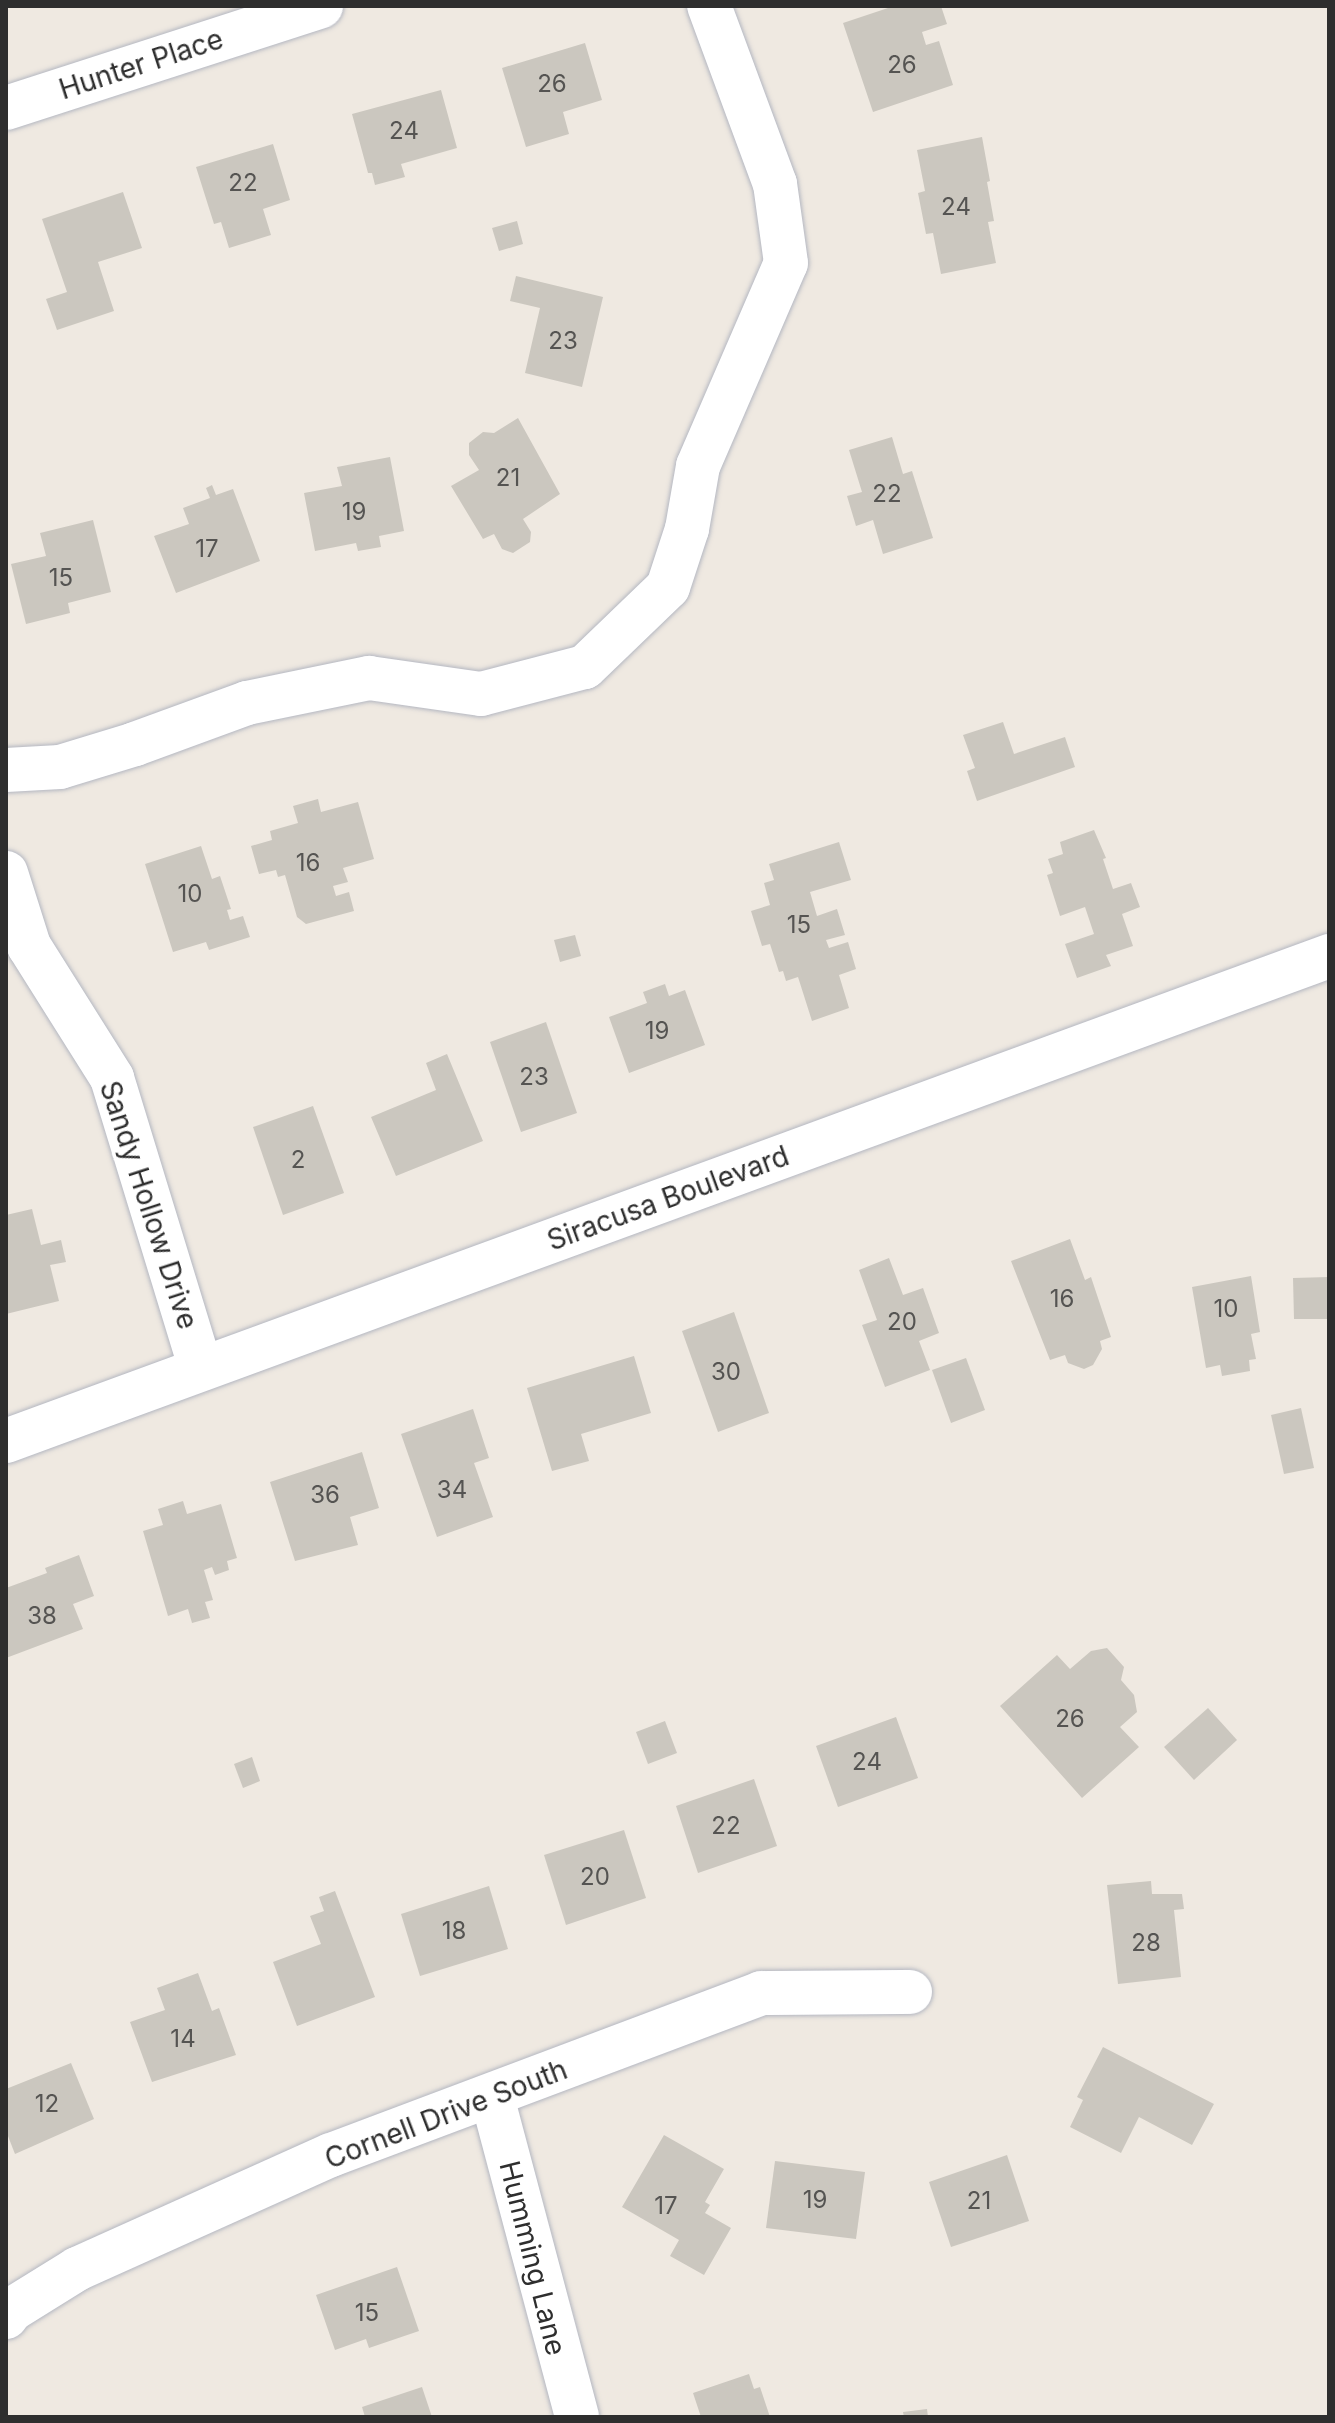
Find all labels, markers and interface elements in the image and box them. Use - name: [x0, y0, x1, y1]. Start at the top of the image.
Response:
- street label: Hunter Place: [55, 22, 227, 106]
- house number: 26: [887, 51, 917, 79]
- house number: 26: [537, 70, 567, 98]
- house number: 24: [389, 117, 419, 145]
- house number: 22: [228, 169, 258, 197]
- house number: 24: [941, 193, 971, 221]
- house number: 23: [548, 327, 578, 355]
- house number: 21: [496, 464, 520, 492]
- house number: 22: [872, 480, 902, 508]
- house number: 19: [342, 498, 366, 526]
- house number: 17: [195, 535, 219, 563]
- house number: 15: [49, 564, 73, 592]
- house number: 16: [296, 849, 320, 877]
- house number: 10: [178, 880, 202, 908]
- house number: 15: [787, 911, 811, 939]
- house number: 19: [645, 1017, 669, 1045]
- house number: 23: [519, 1063, 549, 1091]
- street label: Sandy Hollow Drive: [93, 1077, 205, 1333]
- street label: Siracusa Boulevard: [543, 1139, 793, 1257]
- house number: 2: [291, 1146, 305, 1174]
- house number: 16: [1050, 1285, 1074, 1313]
- house number: 10: [1214, 1295, 1238, 1323]
- house number: 20: [887, 1308, 917, 1336]
- house number: 30: [711, 1358, 741, 1386]
- house number: 34: [437, 1476, 467, 1504]
- house number: 36: [310, 1481, 340, 1509]
- house number: 38: [27, 1602, 57, 1630]
- house number: 26: [1055, 1705, 1085, 1733]
- house number: 24: [852, 1748, 882, 1776]
- house number: 22: [711, 1812, 741, 1840]
- house number: 20: [580, 1863, 610, 1891]
- house number: 18: [442, 1917, 466, 1945]
- house number: 28: [1131, 1929, 1161, 1957]
- house number: 14: [170, 2025, 196, 2053]
- street label: Cornell Drive South: [320, 2052, 572, 2176]
- house number: 12: [35, 2090, 59, 2118]
- street label: Humming Lane: [493, 2157, 573, 2359]
- house number: 19: [803, 2186, 827, 2214]
- house number: 21: [967, 2187, 991, 2215]
- house number: 17: [654, 2192, 678, 2220]
- house number: 15: [355, 2299, 379, 2327]

